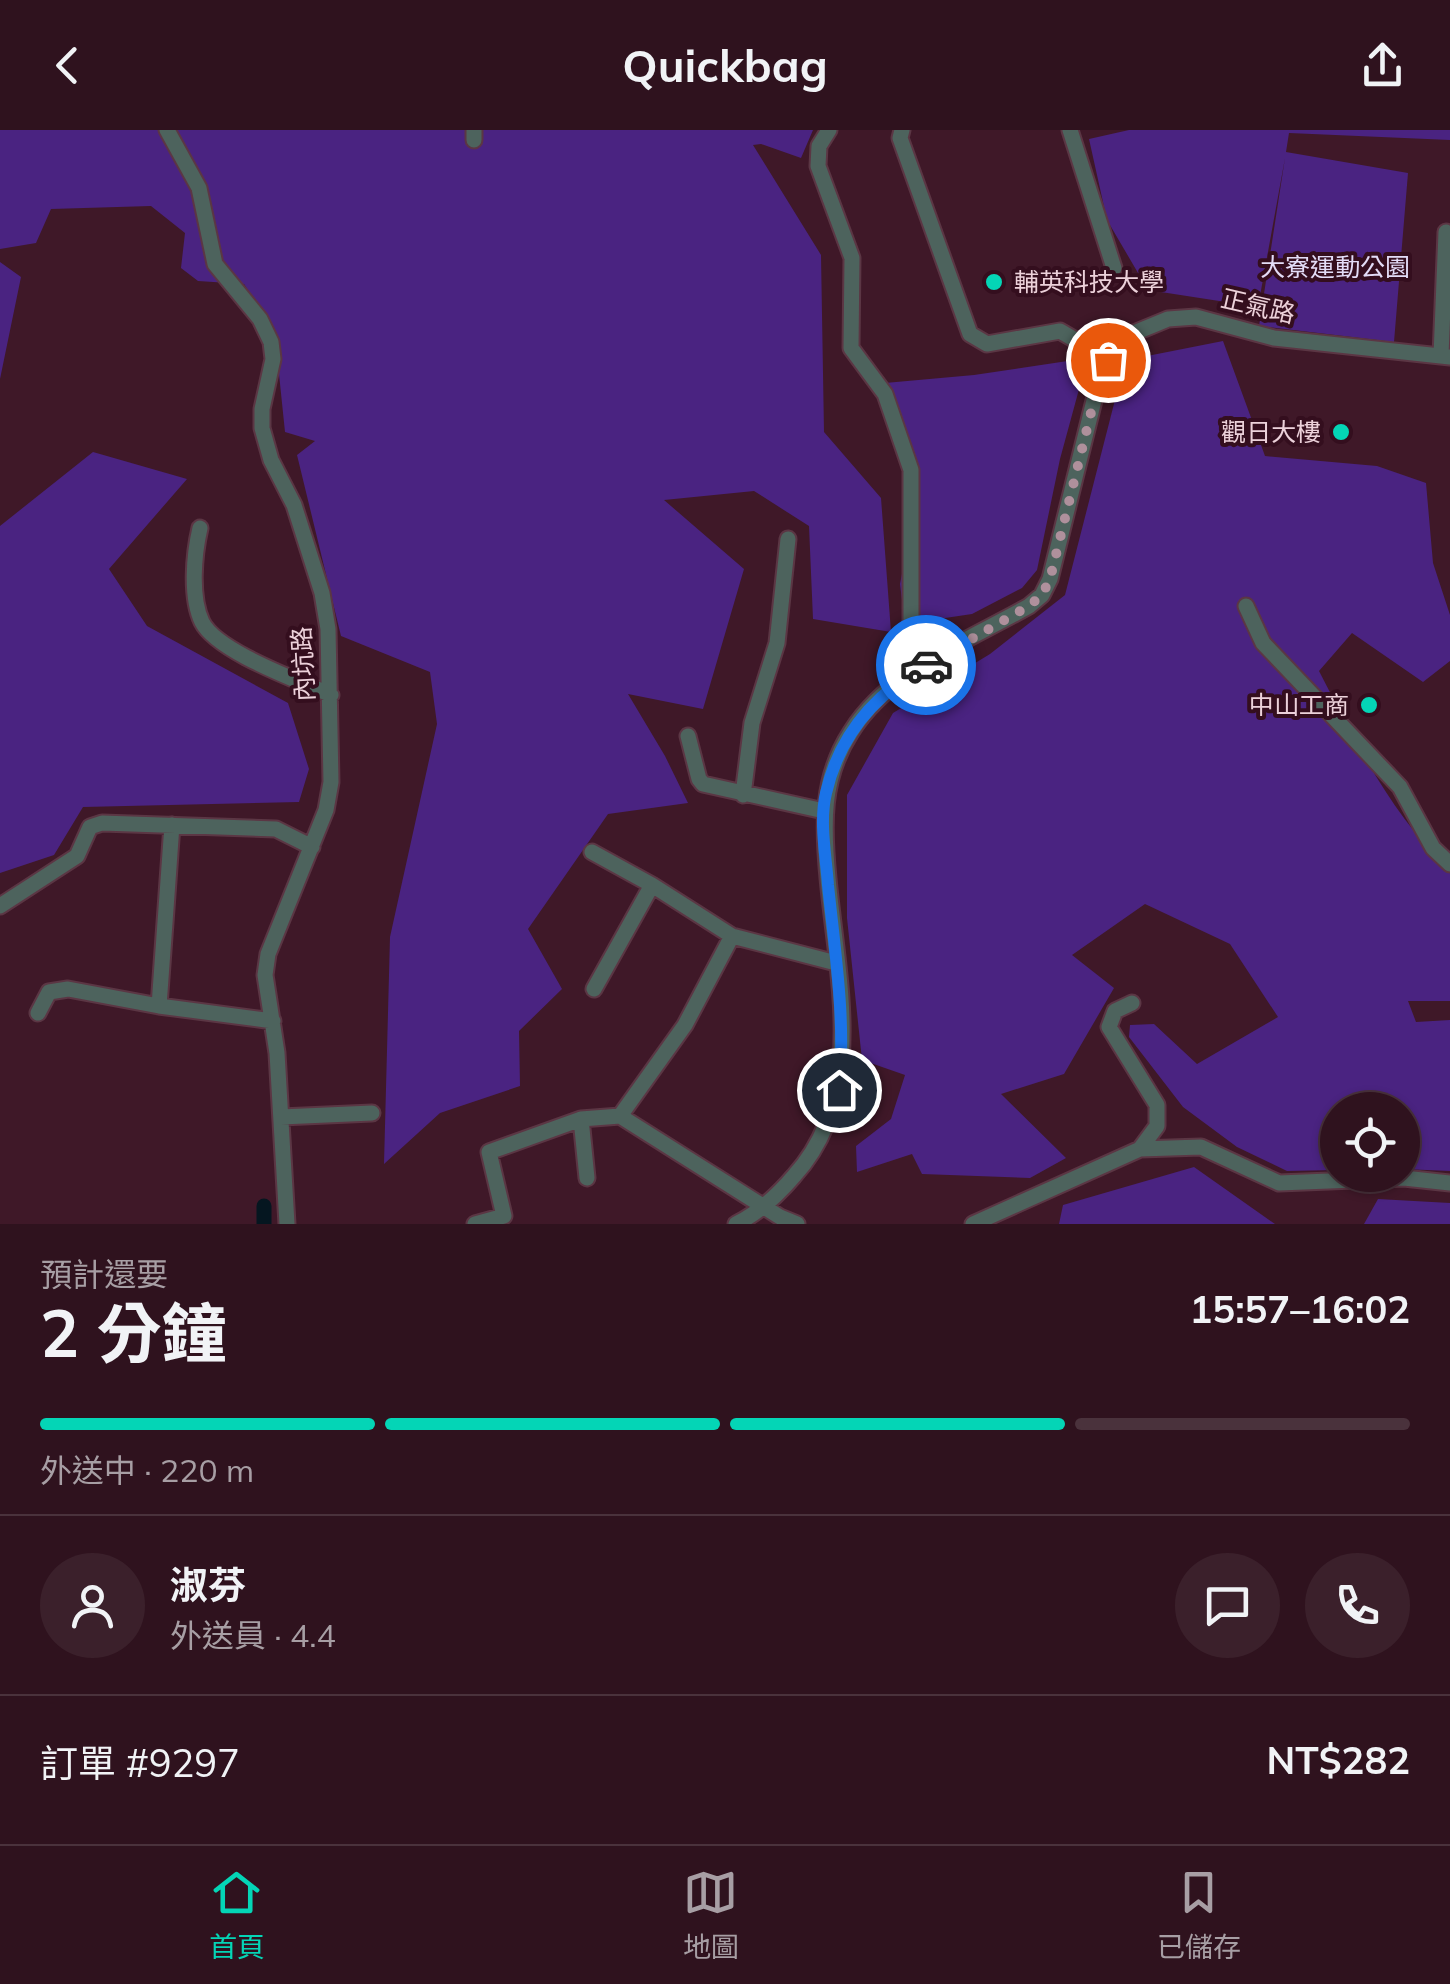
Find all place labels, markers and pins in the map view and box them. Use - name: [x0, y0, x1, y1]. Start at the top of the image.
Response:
- place label: 輔英科技大學: [1014, 266, 1164, 297]
- marker: 輔英科技大學: [983, 271, 1005, 293]
- pin: [1066, 318, 1151, 403]
- place label: 觀日大樓: [1221, 416, 1321, 447]
- marker: 觀日大樓: [1330, 421, 1352, 443]
- place label: 中山工商: [1249, 689, 1349, 720]
- marker: 中山工商: [1358, 694, 1380, 716]
- pin: [797, 1048, 882, 1133]

